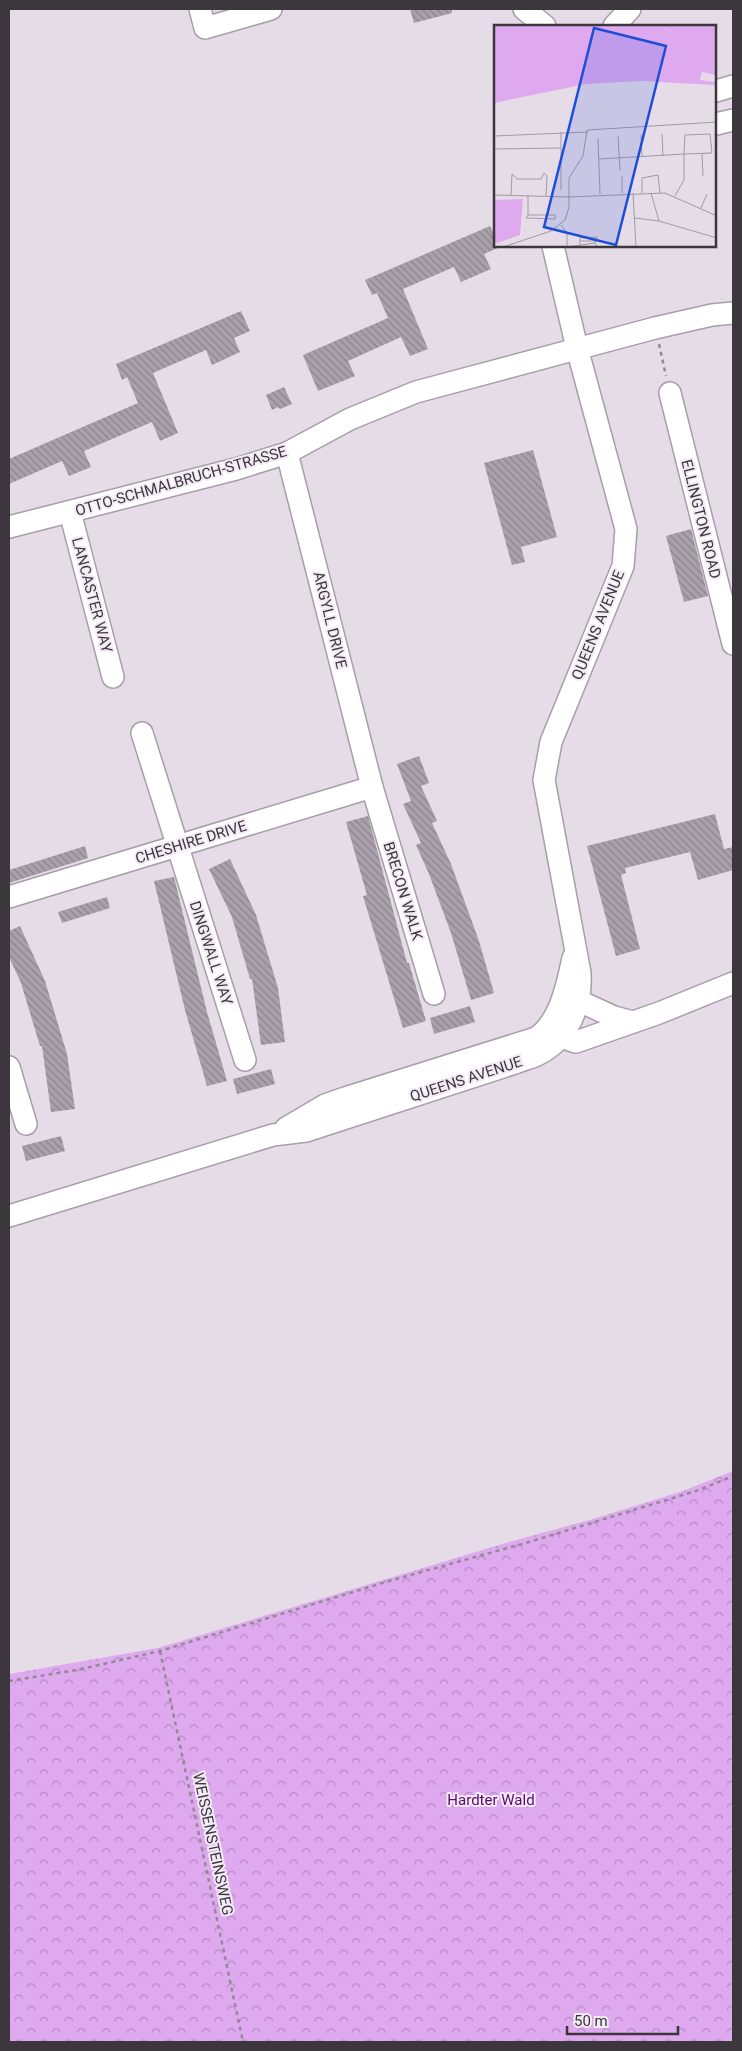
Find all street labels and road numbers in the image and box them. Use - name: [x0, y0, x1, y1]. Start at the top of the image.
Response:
- street label: OTTO-SCHMALBRUCH-STRASSE: [73, 442, 289, 520]
- street label: ELLINGTON ROAD: [677, 458, 725, 580]
- street label: LANCASTER WAY: [68, 535, 116, 655]
- street label: QUEENS AVENUE: [568, 567, 628, 682]
- street label: ARGYLL DRIVE: [309, 570, 351, 671]
- street label: CHESHIRE DRIVE: [133, 816, 249, 867]
- street label: BRECON WALK: [379, 840, 427, 943]
- street label: DINGWALL WAY: [186, 899, 236, 1007]
- street label: QUEENS AVENUE: [408, 1052, 525, 1106]
- street label: WEISSENSTEINSWEG: [189, 1771, 237, 1917]

